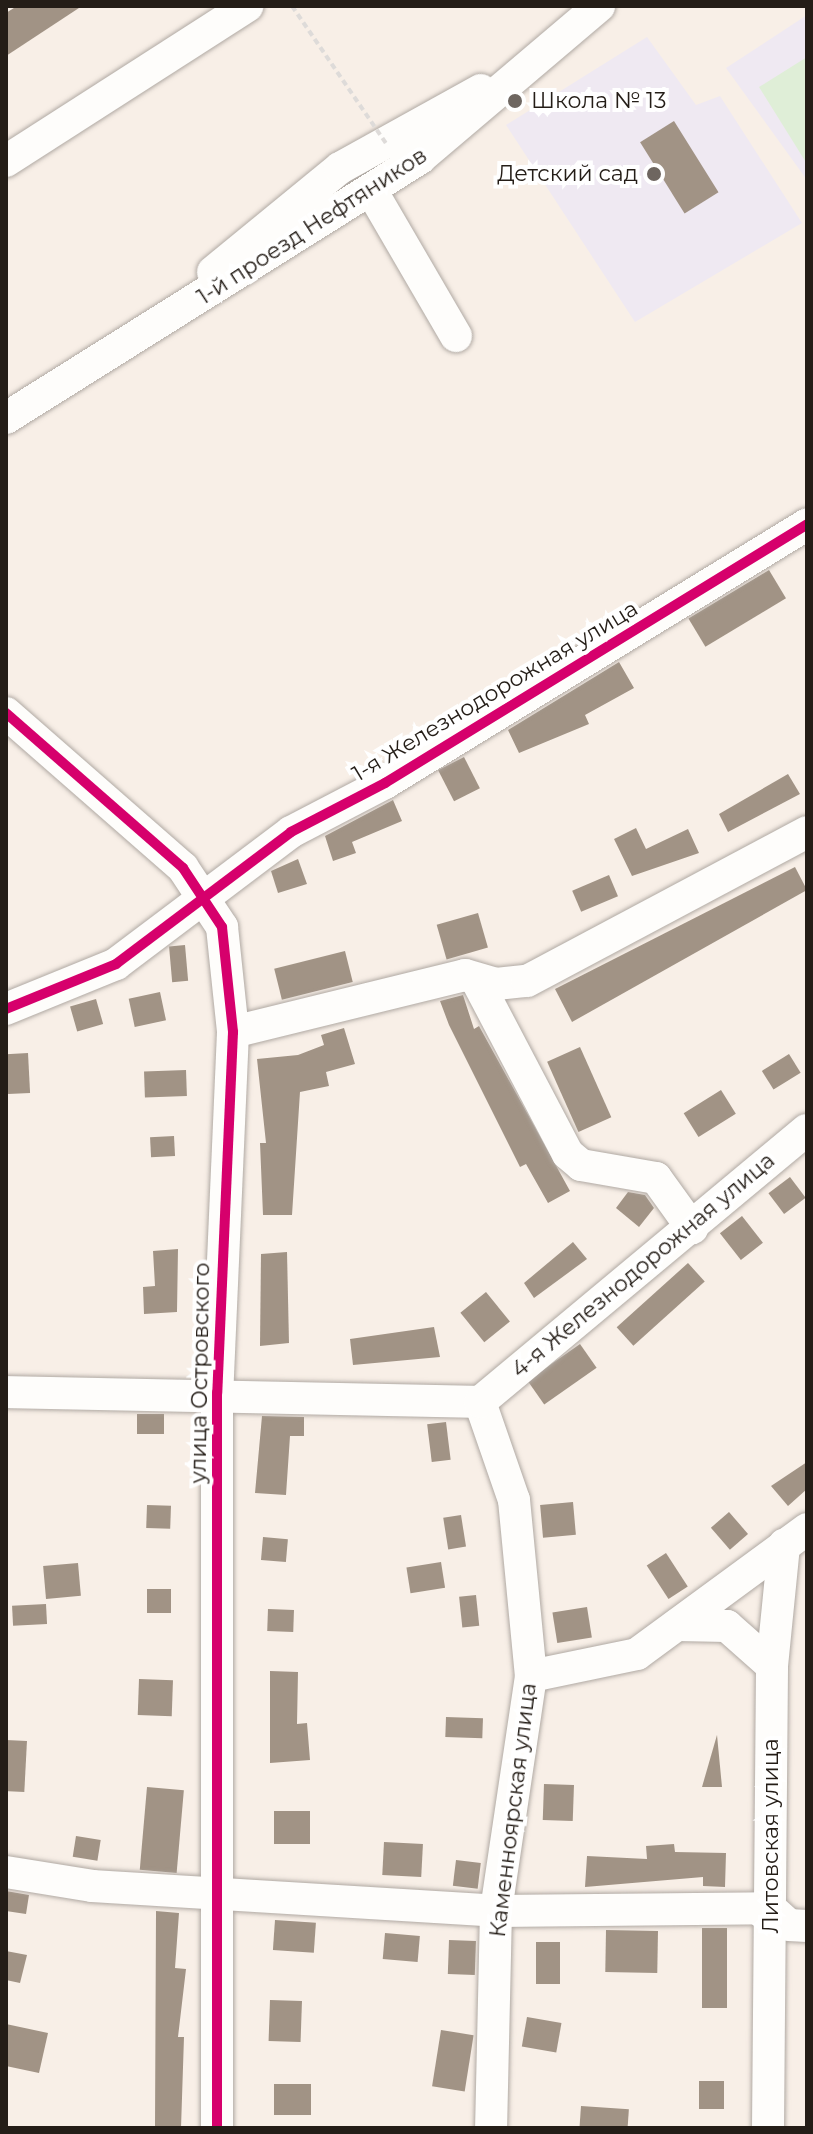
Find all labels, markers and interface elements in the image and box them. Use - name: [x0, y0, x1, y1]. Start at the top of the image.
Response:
- place label: Школа № 13: [531, 88, 666, 114]
- marker: Школа № 13: [506, 92, 524, 110]
- street label: 1-й проезд Нефтяников: [192, 142, 432, 310]
- place label: Детский сад: [497, 161, 638, 187]
- marker: Детский сад: [645, 165, 663, 183]
- street label: 1-я Железнодорожная улица: [347, 595, 643, 787]
- street label: 4-я Железнодорожная улица: [506, 1147, 780, 1383]
- street label: улица Островского: [185, 1262, 215, 1484]
- street label: Каменноярская улица: [484, 1681, 542, 1939]
- street label: Литовская улица: [758, 1738, 784, 1934]

